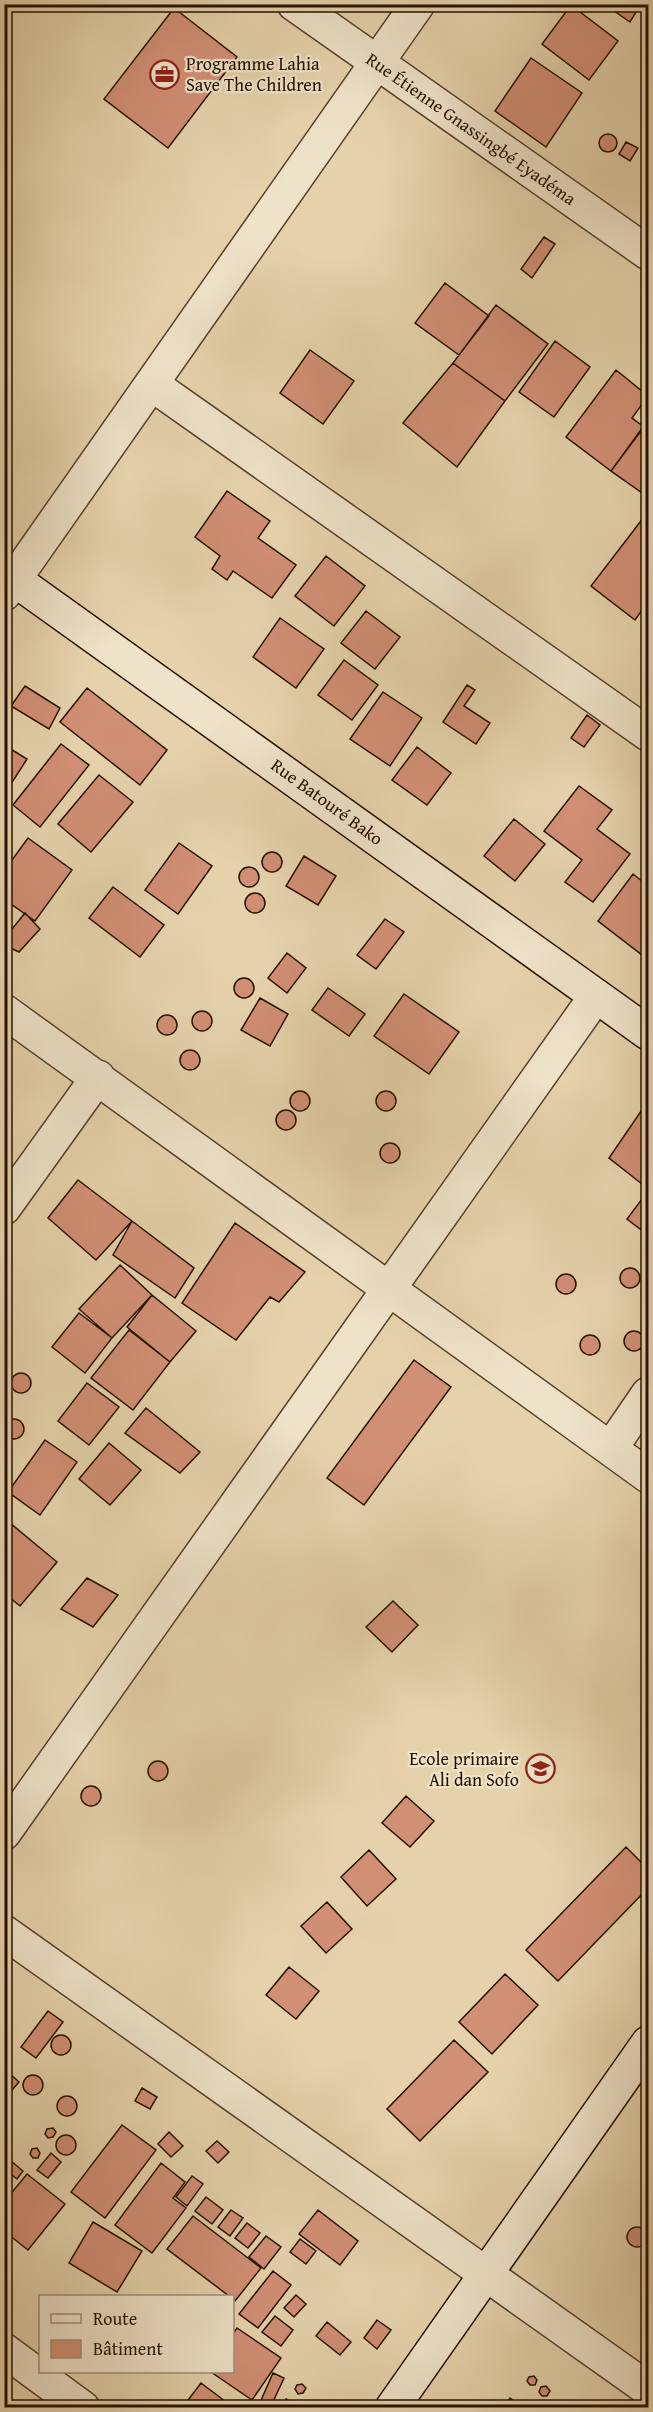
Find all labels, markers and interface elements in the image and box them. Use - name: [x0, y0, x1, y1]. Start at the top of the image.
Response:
- street label: Rue Étienne Gnassingbé Eyadéma: [361, 46, 582, 212]
- place label: Programme Lahia Save The Children: [186, 50, 322, 98]
- office icon: Programme Lahia Save The Children: [149, 58, 181, 90]
- street label: Rue Batouré Bako: [266, 752, 389, 852]
- place label: Ecole primaire Ali dan Sofo: [409, 1745, 519, 1793]
- school or university icon: Ecole primaire Ali dan Sofo: [524, 1753, 556, 1785]
- legend: [39, 2295, 234, 2373]
- text: Route: [93, 2305, 137, 2332]
- text: Bâtiment: [93, 2335, 163, 2362]

